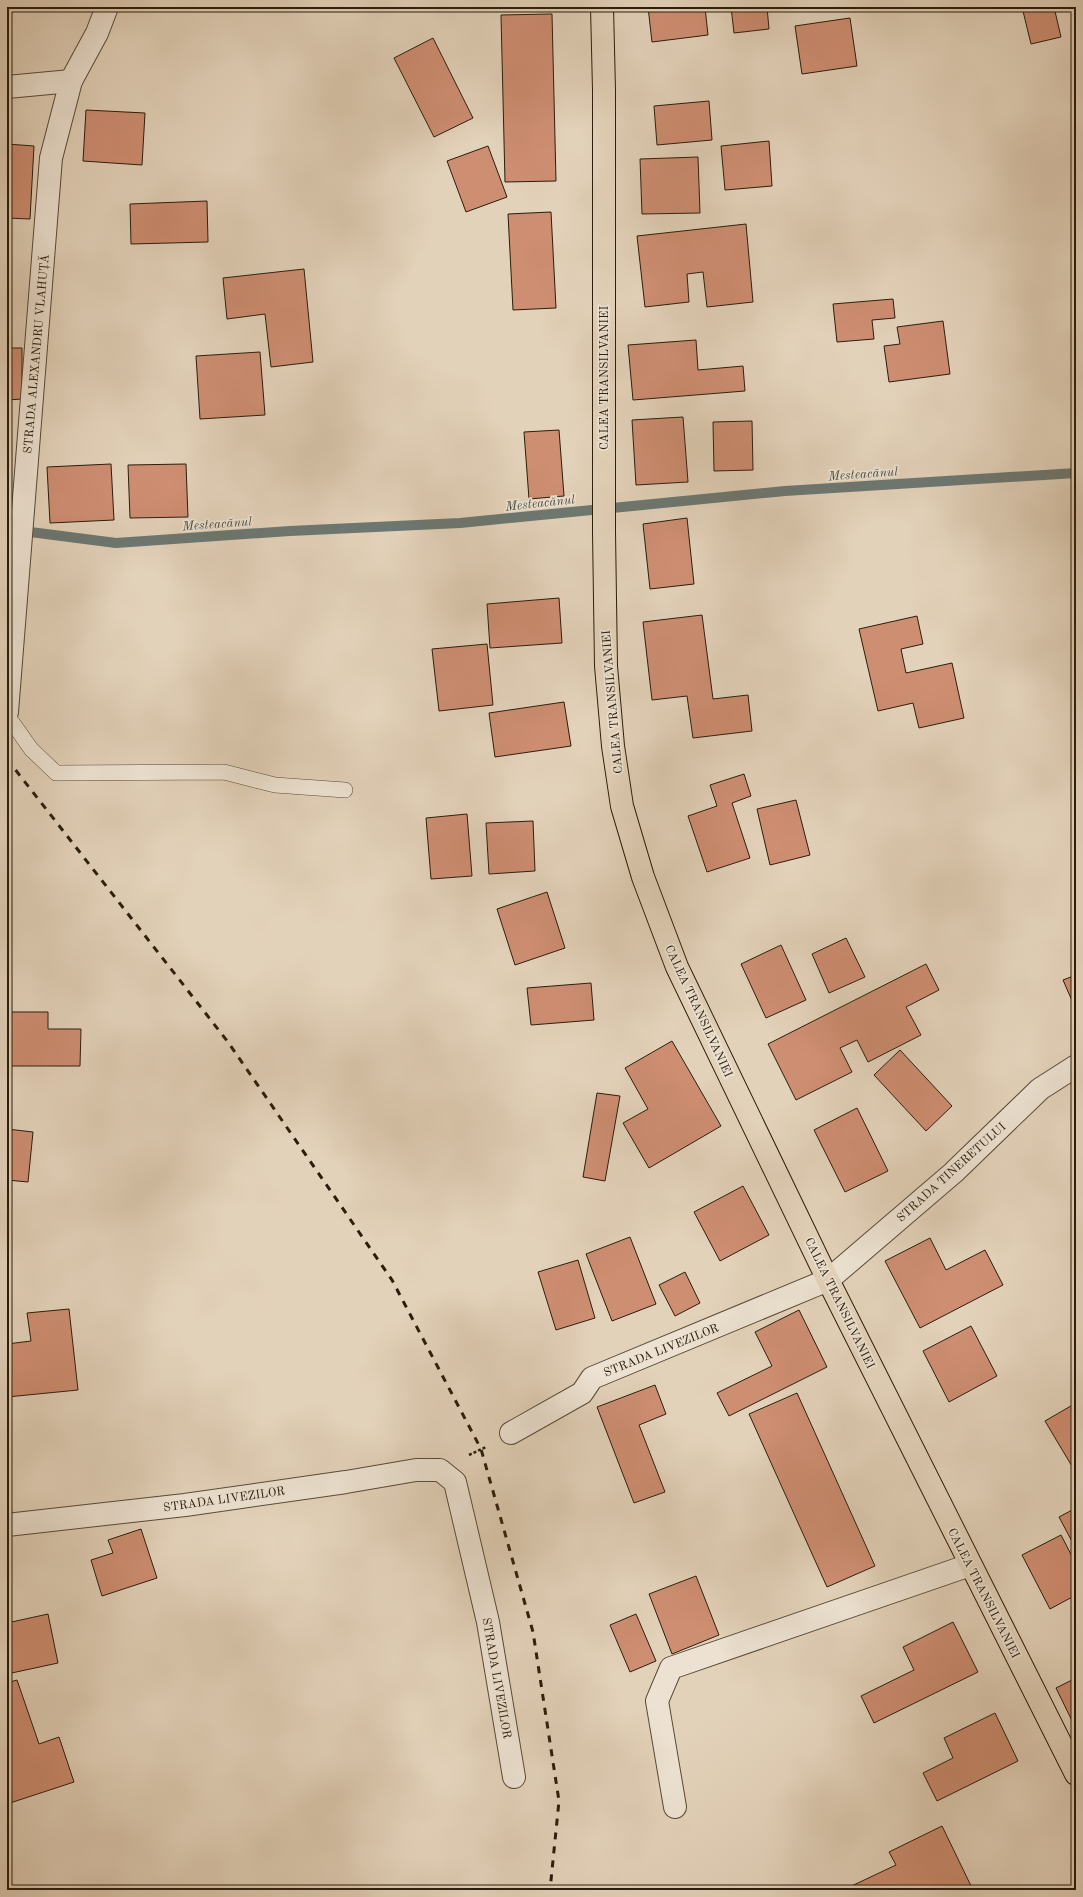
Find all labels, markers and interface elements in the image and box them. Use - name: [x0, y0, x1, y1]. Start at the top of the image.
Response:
- street label: STRADA ALEXANDRU VLAHUȚĂ: [19, 254, 52, 454]
- street label: CALEA TRANSILVANIEI: [599, 306, 611, 450]
- water label: Mesteacănul: [827, 466, 899, 483]
- water label: Mesteacănul: [504, 493, 576, 514]
- water label: Mesteacănul: [181, 516, 253, 533]
- street label: CALEA TRANSILVANIEI: [601, 629, 625, 774]
- street label: CALEA TRANSILVANIEI: [662, 944, 734, 1080]
- street label: STRADA TINERETULUI: [895, 1121, 1009, 1225]
- street label: CALEA TRANSILVANIEI: [802, 1236, 876, 1371]
- street label: STRADA LIVEZILOR: [602, 1322, 721, 1379]
- street label: STRADA LIVEZILOR: [163, 1485, 286, 1514]
- street label: CALEA TRANSILVANIEI: [945, 1526, 1021, 1661]
- street label: STRADA LIVEZILOR: [479, 1617, 513, 1740]

